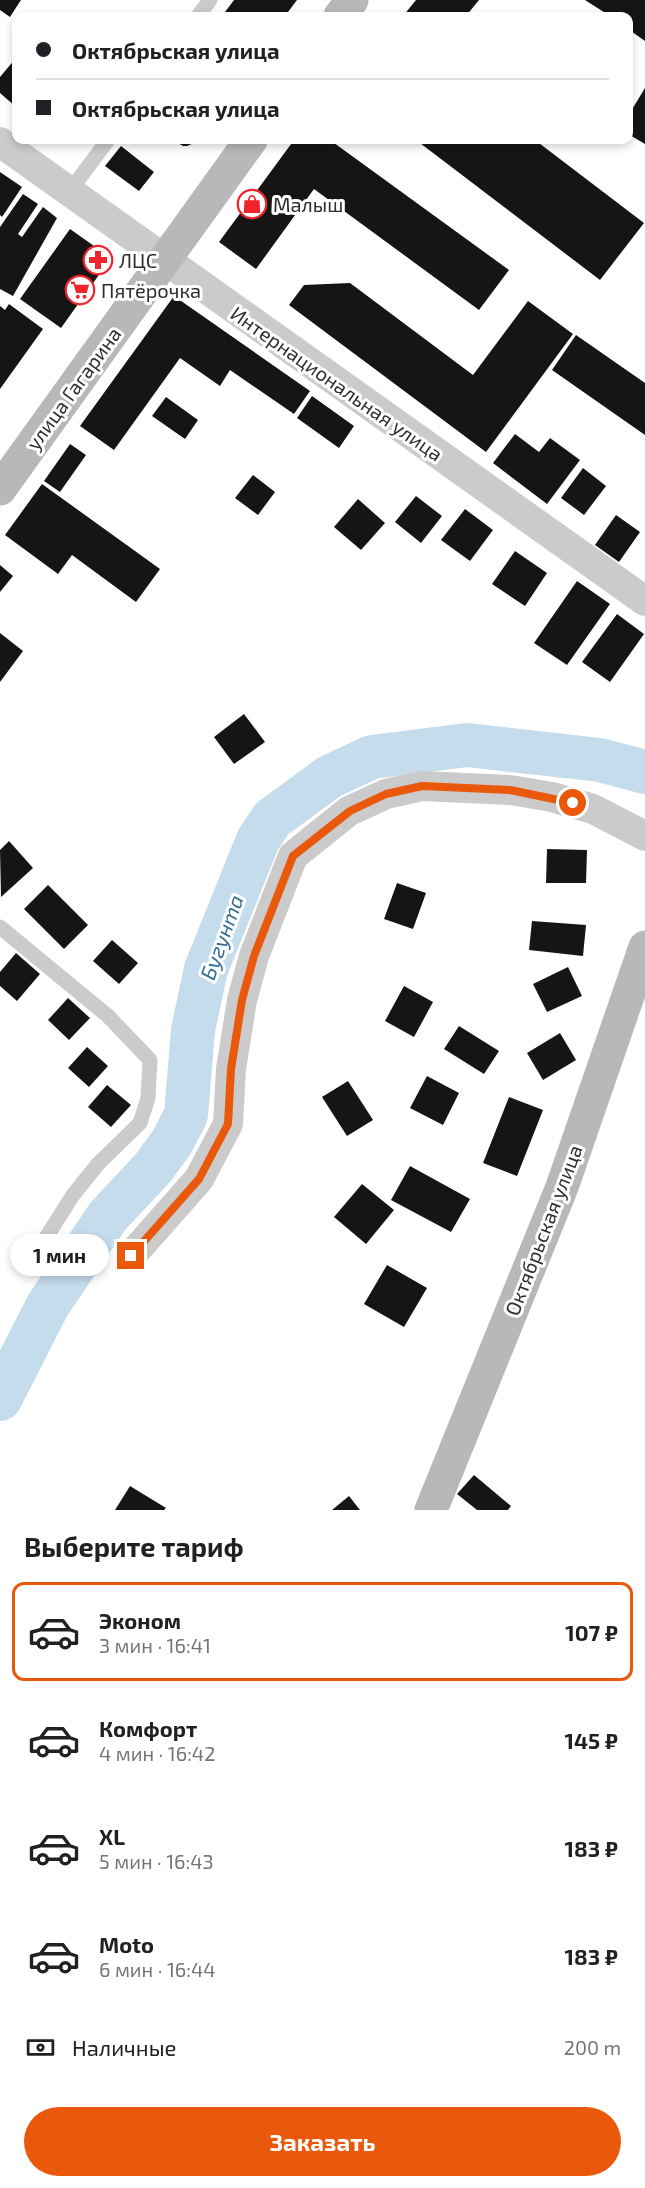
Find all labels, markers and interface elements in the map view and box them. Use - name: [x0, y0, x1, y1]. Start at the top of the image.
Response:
- text: Октябрьская улица: [72, 37, 280, 63]
- text: Октябрьская улица: [72, 95, 280, 121]
- shop icon: Малыш: [236, 188, 268, 220]
- place label: Малыш: [273, 192, 343, 216]
- pharmacy icon: ЛЦС: [82, 244, 114, 276]
- place label: ЛЦС: [119, 248, 157, 272]
- supermarket icon: Пятёрочка: [64, 274, 96, 306]
- place label: Пятёрочка: [101, 278, 201, 302]
- street label: Интернациональная улица: [226, 301, 448, 466]
- street label: улица Гагарина: [20, 322, 126, 455]
- route start: [559, 789, 586, 816]
- water label: Бугунта: [194, 891, 248, 983]
- street label: Октябрьская улица: [499, 1141, 588, 1319]
- callout: 1 мин: [11, 1235, 110, 1277]
- route end: [117, 1242, 144, 1269]
- text: 1 мин: [33, 1243, 86, 1267]
- text: Выберите тариф: [24, 1530, 244, 1562]
- icon: car: [27, 1605, 81, 1659]
- text: Эконом: [99, 1607, 181, 1633]
- text: 107 ₽: [565, 1619, 618, 1645]
- text: 3 мин · 16:41: [99, 1633, 211, 1657]
- icon: car: [27, 1713, 81, 1767]
- text: Комфорт: [99, 1715, 197, 1741]
- text: 145 ₽: [565, 1727, 618, 1753]
- text: 4 мин · 16:42: [99, 1741, 215, 1765]
- icon: car: [27, 1821, 81, 1875]
- text: XL: [99, 1823, 125, 1849]
- text: 183 ₽: [565, 1835, 618, 1861]
- text: 5 мин · 16:43: [99, 1849, 214, 1873]
- icon: car: [27, 1929, 81, 1983]
- text: Moto: [99, 1931, 154, 1957]
- text: 183 ₽: [565, 1943, 618, 1969]
- text: 6 мин · 16:44: [99, 1957, 216, 1981]
- icon: cash: [24, 2031, 57, 2064]
- text: Наличные: [72, 2034, 176, 2060]
- text: 200 m: [564, 2035, 621, 2059]
- button: Заказать: [24, 2107, 621, 2176]

